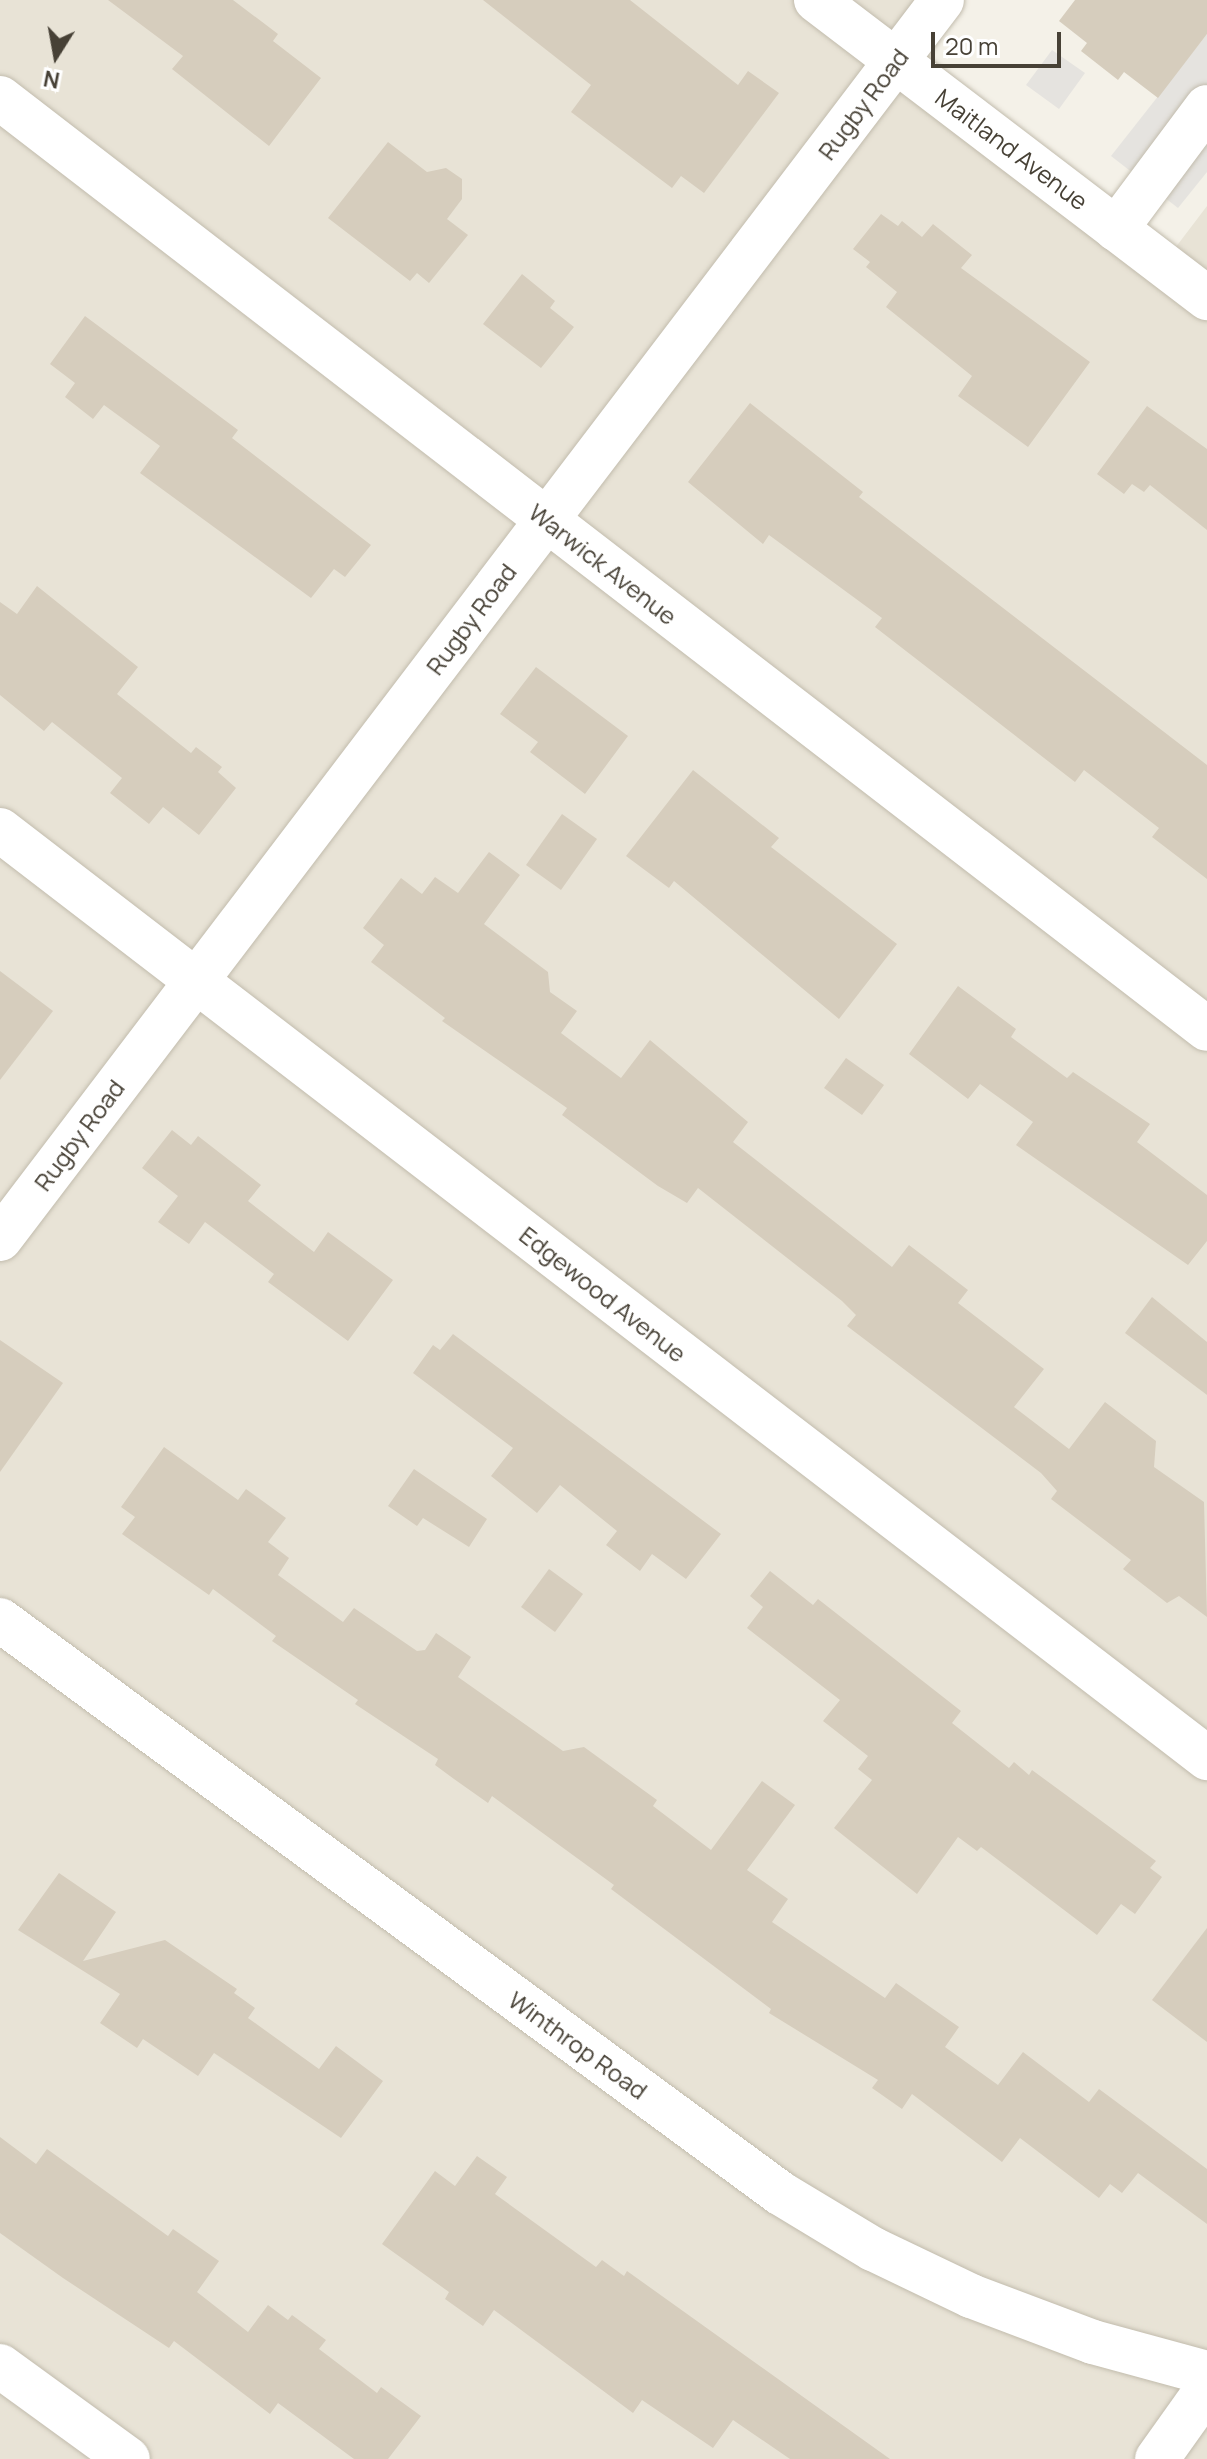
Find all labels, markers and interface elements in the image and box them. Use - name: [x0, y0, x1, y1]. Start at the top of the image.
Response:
- north arrow: [16, 16, 96, 96]
- scale bar: [935, 16, 1065, 66]
- text: 20 m: [945, 29, 998, 62]
- street label: Rugby Road: [812, 43, 914, 165]
- text: N: [41, 63, 62, 96]
- street label: Maitland Avenue: [930, 82, 1094, 216]
- street label: Warwick Avenue: [523, 497, 683, 631]
- street label: Rugby Road: [420, 558, 522, 680]
- street label: Rugby Road: [28, 1074, 130, 1196]
- street label: Edgewood Avenue: [514, 1220, 692, 1368]
- street label: Winthrop Road: [503, 1985, 653, 2105]

